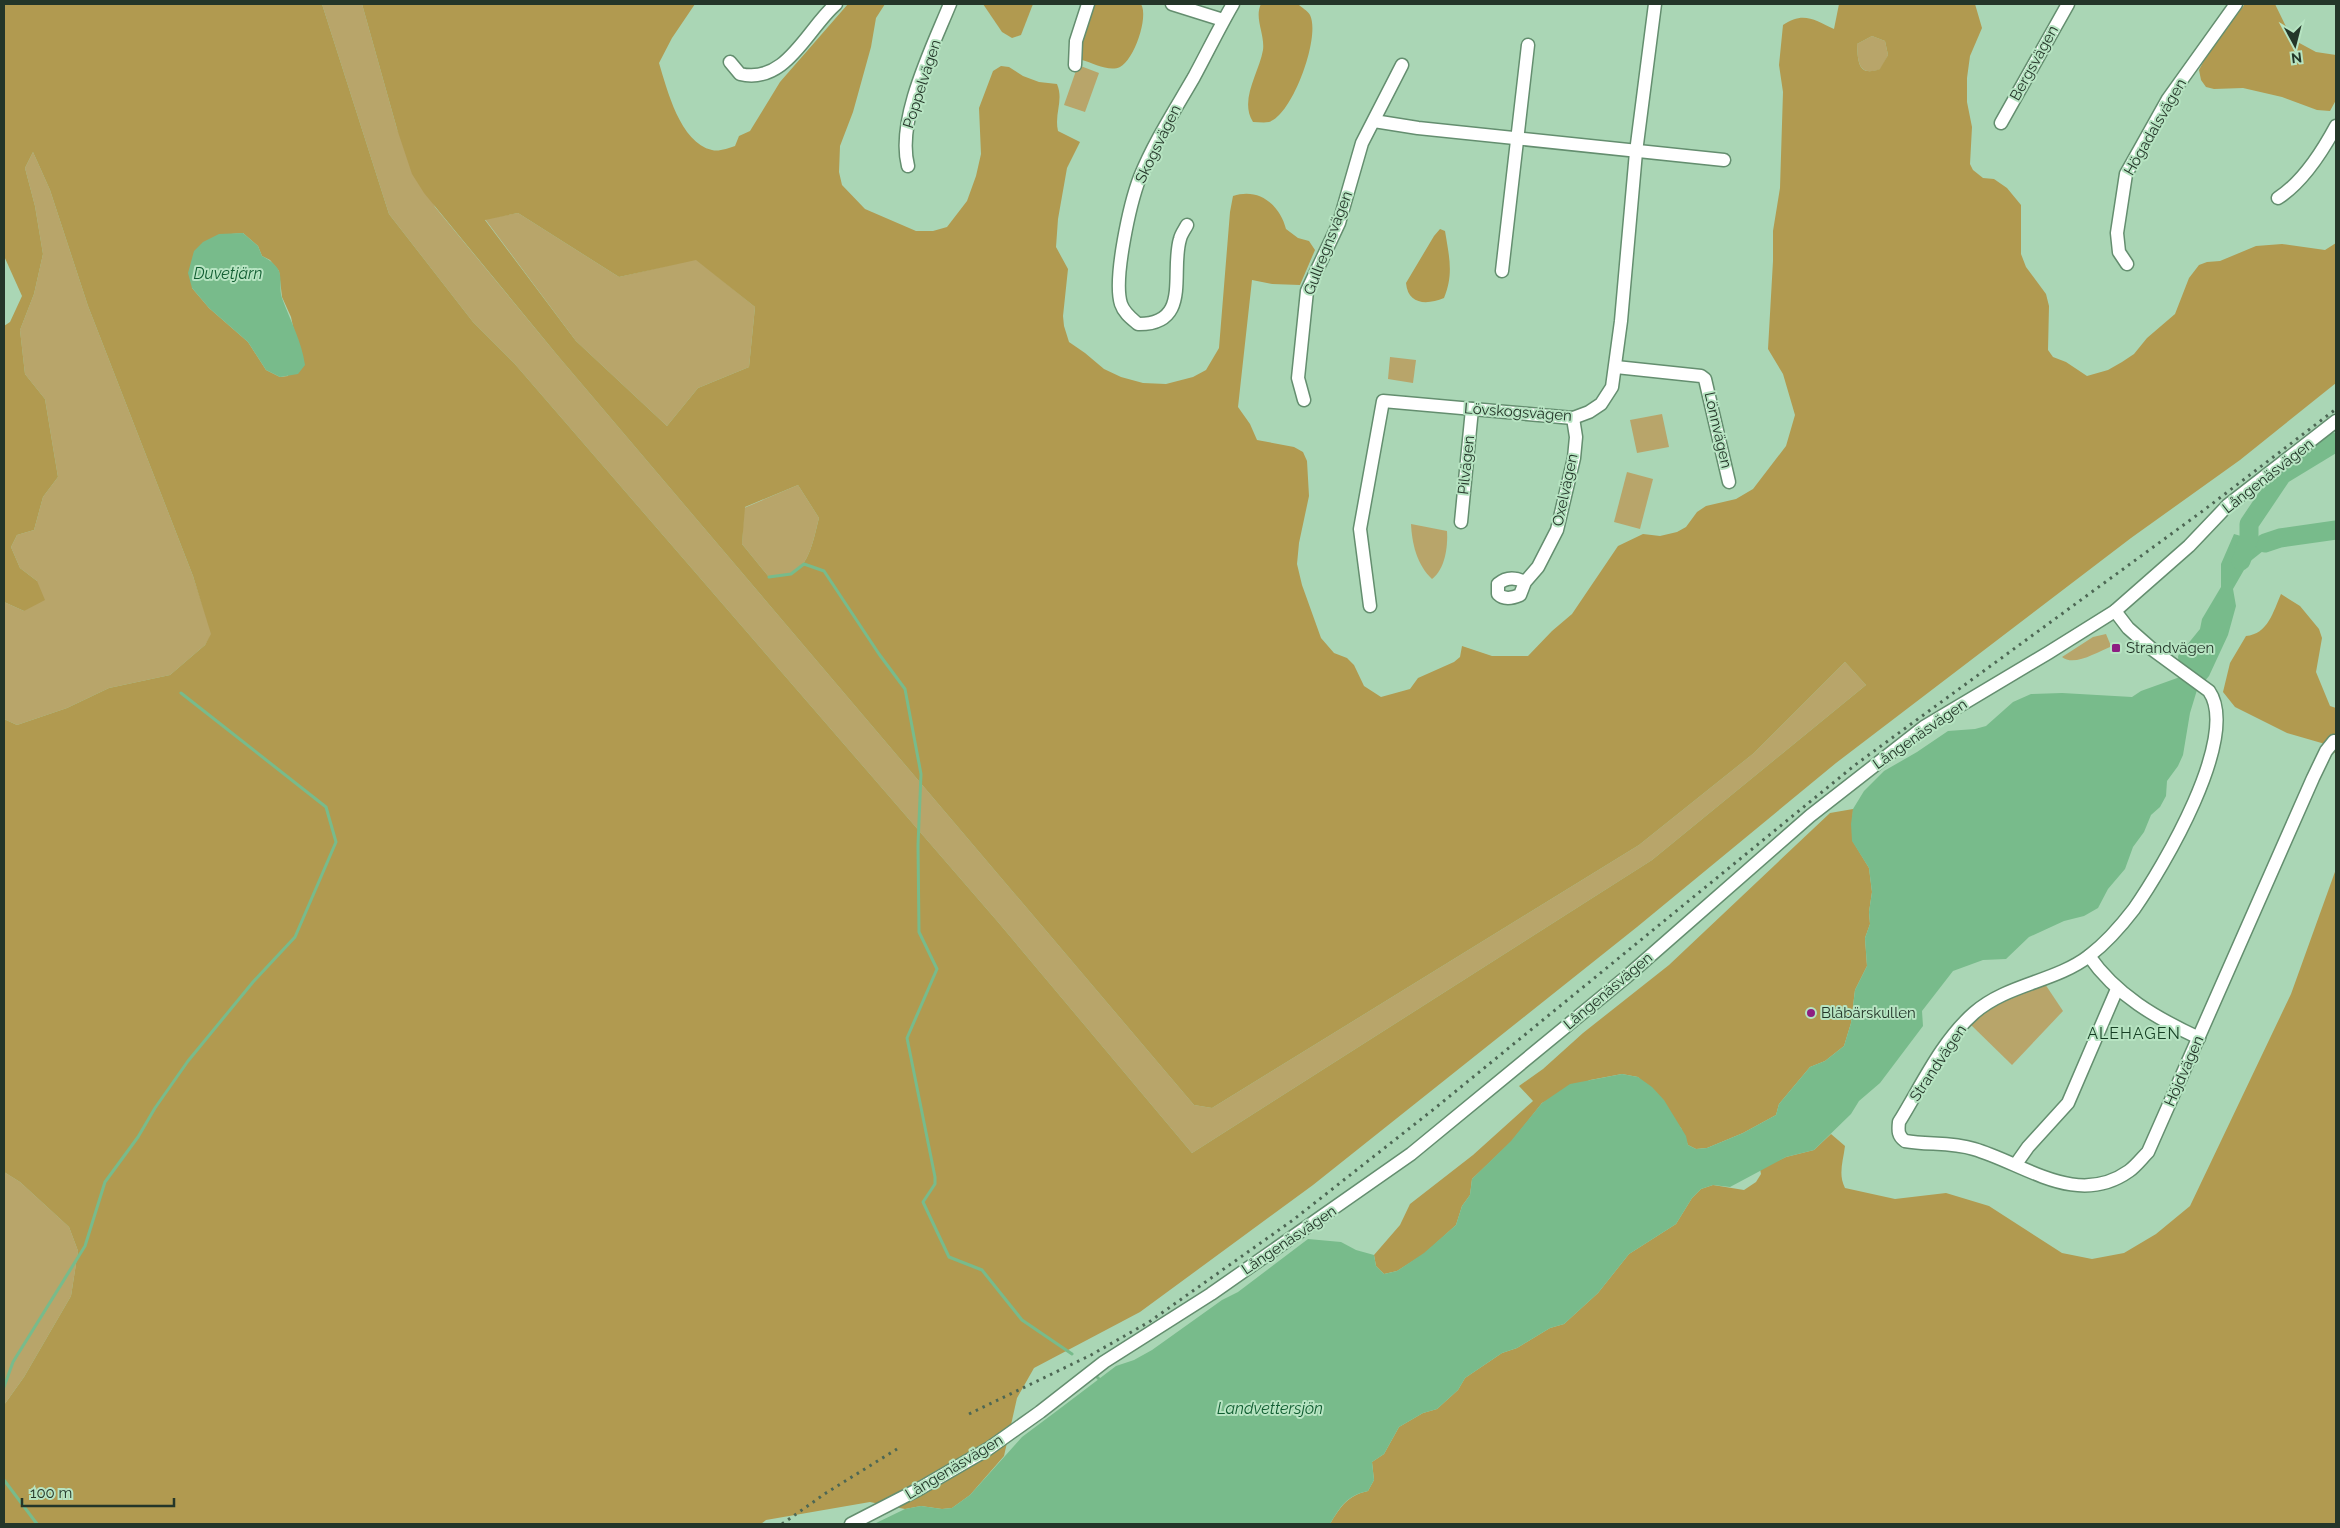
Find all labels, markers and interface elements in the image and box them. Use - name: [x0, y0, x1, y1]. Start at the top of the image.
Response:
- north arrow: [2270, 20, 2320, 70]
- street label: Bergsvägen: [2006, 22, 2062, 104]
- street label: Poppelvägen: [899, 37, 945, 131]
- text: N: [2290, 49, 2303, 66]
- street label: Högadalsvägen: [2120, 75, 2190, 179]
- street label: Skogsvägen: [1131, 102, 1185, 186]
- street label: Gullregnsvägen: [1300, 189, 1356, 297]
- water label: Duvetjärn: [193, 264, 263, 283]
- street label: Lönnvägen: [1700, 390, 1736, 470]
- street label: Lövskogsvägen: [1464, 399, 1572, 425]
- street label: Pilvägen: [1454, 435, 1478, 495]
- street label: Långenäsvägen: [2219, 435, 2317, 517]
- street label: Oxelvägen: [1549, 452, 1581, 528]
- place label: Strandvägen: [2126, 639, 2214, 657]
- marker: Strandvägen: [2110, 642, 2122, 654]
- street label: Långenäsvägen: [1870, 695, 1970, 773]
- street label: Långenäsvägen: [1560, 949, 1656, 1033]
- place label: Blåbärskullen: [1821, 1004, 1916, 1022]
- marker: Blåbärskullen: [1805, 1007, 1817, 1019]
- street label: Strandvägen: [1906, 1021, 1970, 1105]
- district label: ALEHAGEN: [2087, 1024, 2181, 1043]
- street label: Höjdvägen: [2160, 1033, 2208, 1109]
- street label: Långenäsvägen: [1238, 1202, 1340, 1278]
- water label: Landvettersjön: [1217, 1399, 1323, 1418]
- street label: Långenäsvägen: [902, 1431, 1006, 1503]
- scale bar: [22, 1476, 175, 1508]
- text: 100 m: [30, 1484, 72, 1502]

